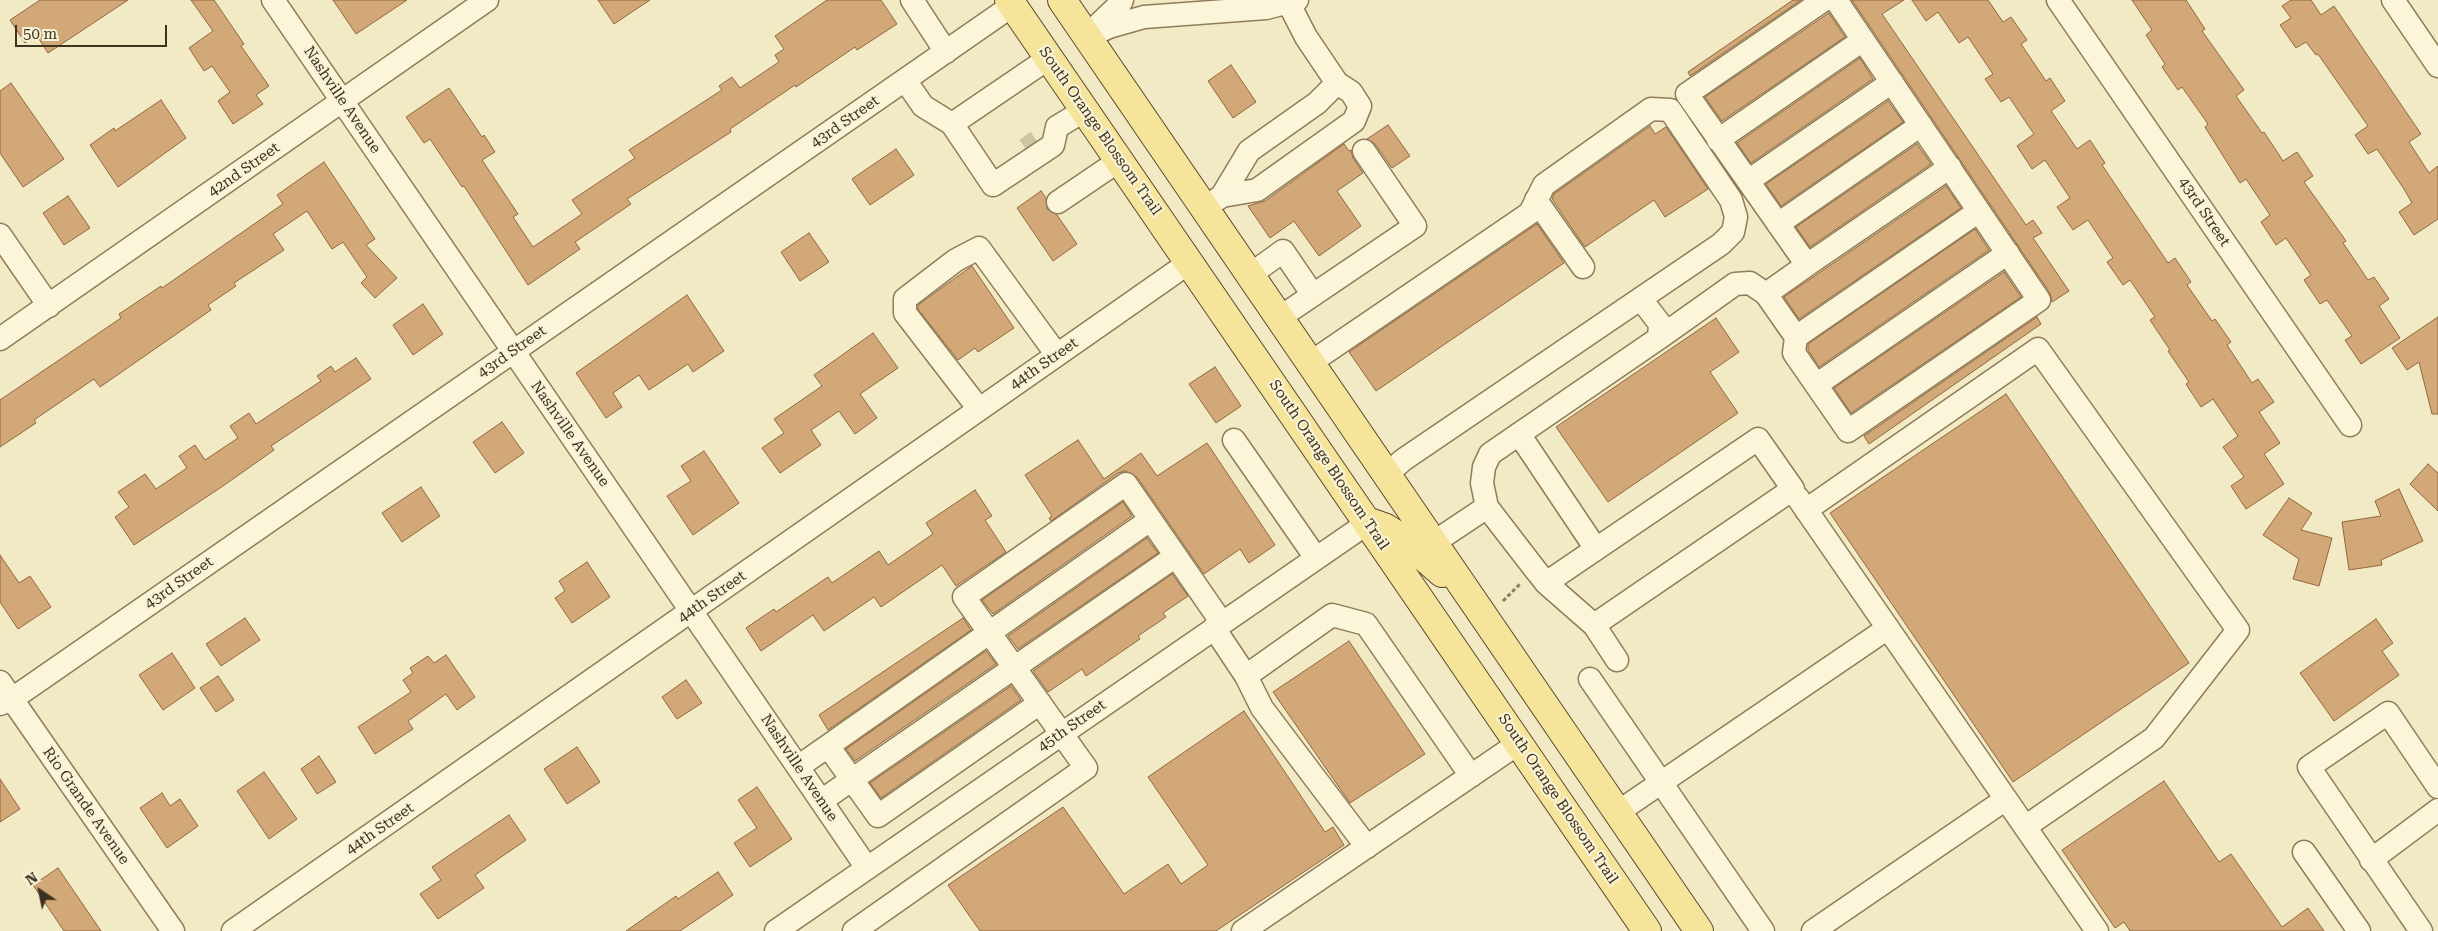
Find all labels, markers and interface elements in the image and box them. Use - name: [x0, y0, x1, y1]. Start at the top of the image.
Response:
- scale bar: [18, 15, 170, 47]
- text: 50 m: [23, 25, 57, 43]
- street label: Nashville Avenue: [300, 43, 384, 157]
- street label: South Orange Blossom Trail: [1035, 43, 1165, 219]
- street label: 43rd Street: [807, 92, 883, 152]
- street label: 42nd Street: [205, 139, 283, 201]
- street label: 43rd Street: [2174, 174, 2234, 250]
- street label: 43rd Street: [474, 322, 550, 382]
- street label: 44th Street: [1007, 334, 1081, 394]
- street label: South Orange Blossom Trail: [1265, 377, 1393, 553]
- street label: Nashville Avenue: [527, 378, 613, 490]
- street label: 43rd Street: [141, 553, 217, 613]
- street label: 44th Street: [675, 567, 749, 627]
- street label: 45th Street: [1035, 696, 1109, 756]
- street label: Nashville Avenue: [757, 711, 841, 825]
- street label: South Orange Blossom Trail: [1494, 711, 1622, 887]
- street label: Rio Grande Avenue: [39, 744, 133, 868]
- street label: 44th Street: [343, 799, 417, 859]
- north arrow: [15, 866, 65, 916]
- text: N: [23, 869, 41, 888]

